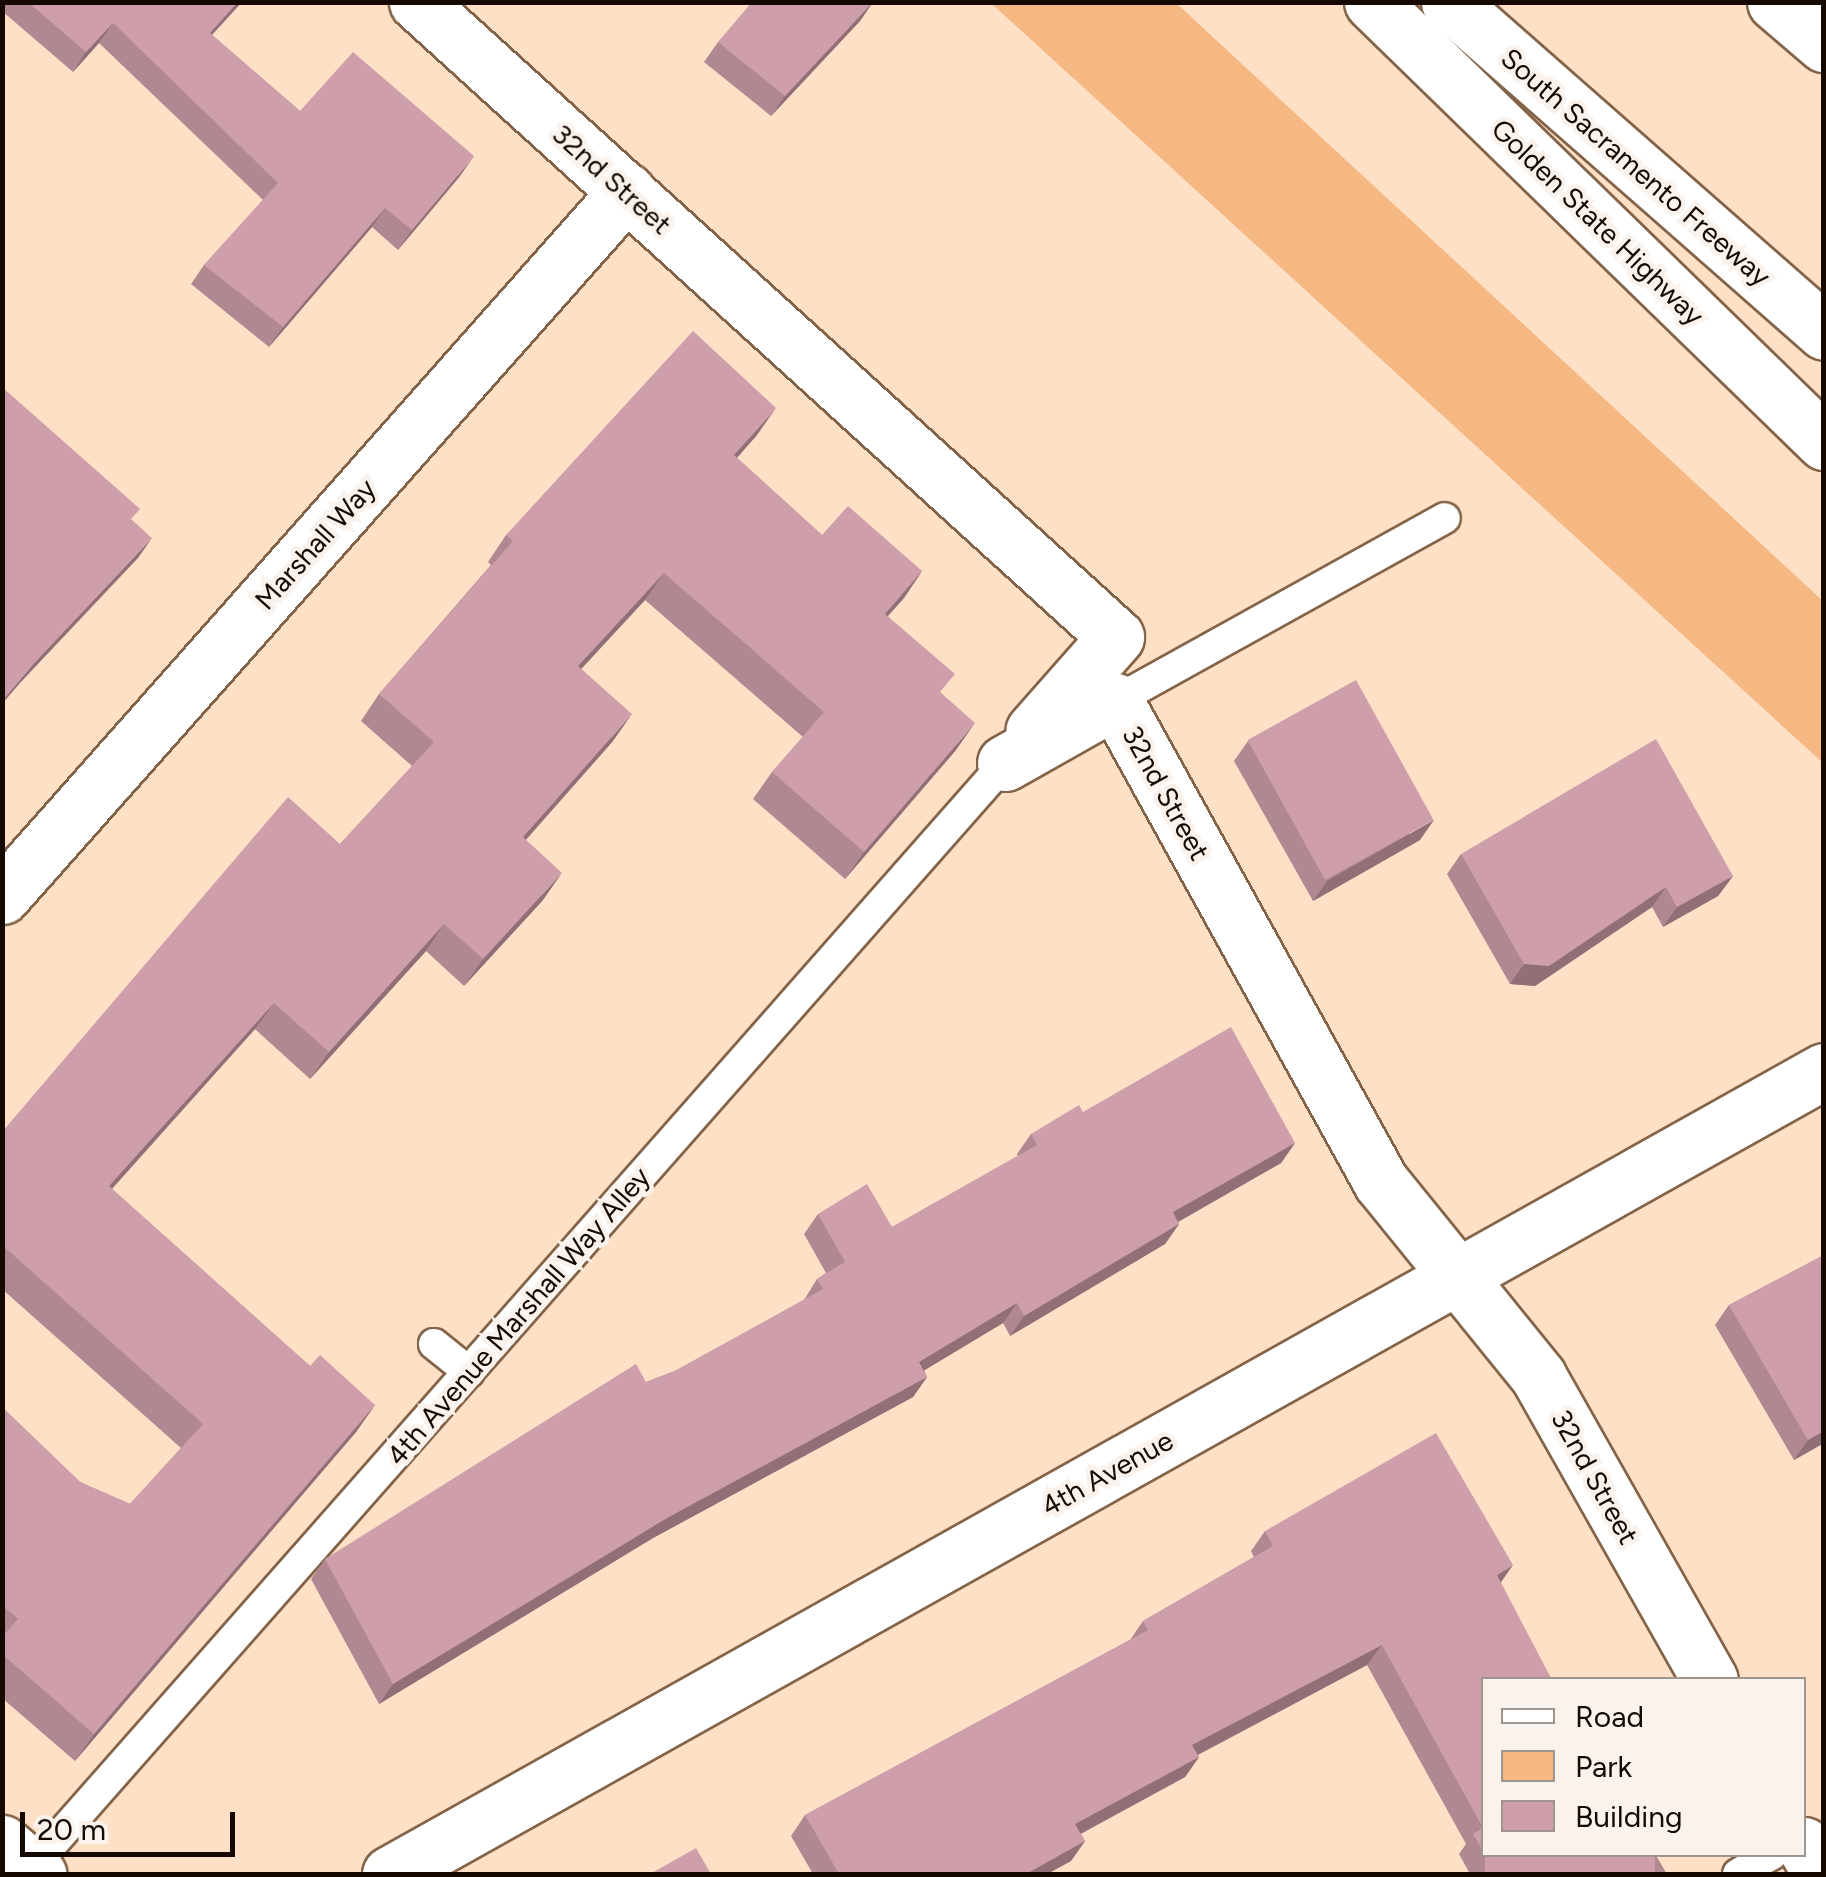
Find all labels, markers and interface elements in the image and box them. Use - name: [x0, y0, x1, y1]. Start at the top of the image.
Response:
- street label: South Sacramento Freeway: [1494, 41, 1778, 293]
- street label: Golden State Highway: [1485, 112, 1711, 332]
- street label: 32nd Street: [546, 117, 678, 241]
- street label: Marshall Way: [248, 472, 382, 616]
- street label: 32nd Street: [1115, 720, 1217, 866]
- street label: 4th Avenue Marshall Way Alley: [379, 1160, 657, 1472]
- street label: 32nd Street: [1544, 1404, 1646, 1550]
- street label: 4th Avenue: [1035, 1423, 1179, 1523]
- legend: [1481, 1677, 1806, 1857]
- text: Road: [1575, 1698, 1644, 1735]
- text: Park: [1575, 1748, 1632, 1785]
- scale bar: [25, 1792, 240, 1854]
- text: Building: [1575, 1798, 1683, 1835]
- text: 20 m: [37, 1811, 106, 1848]

